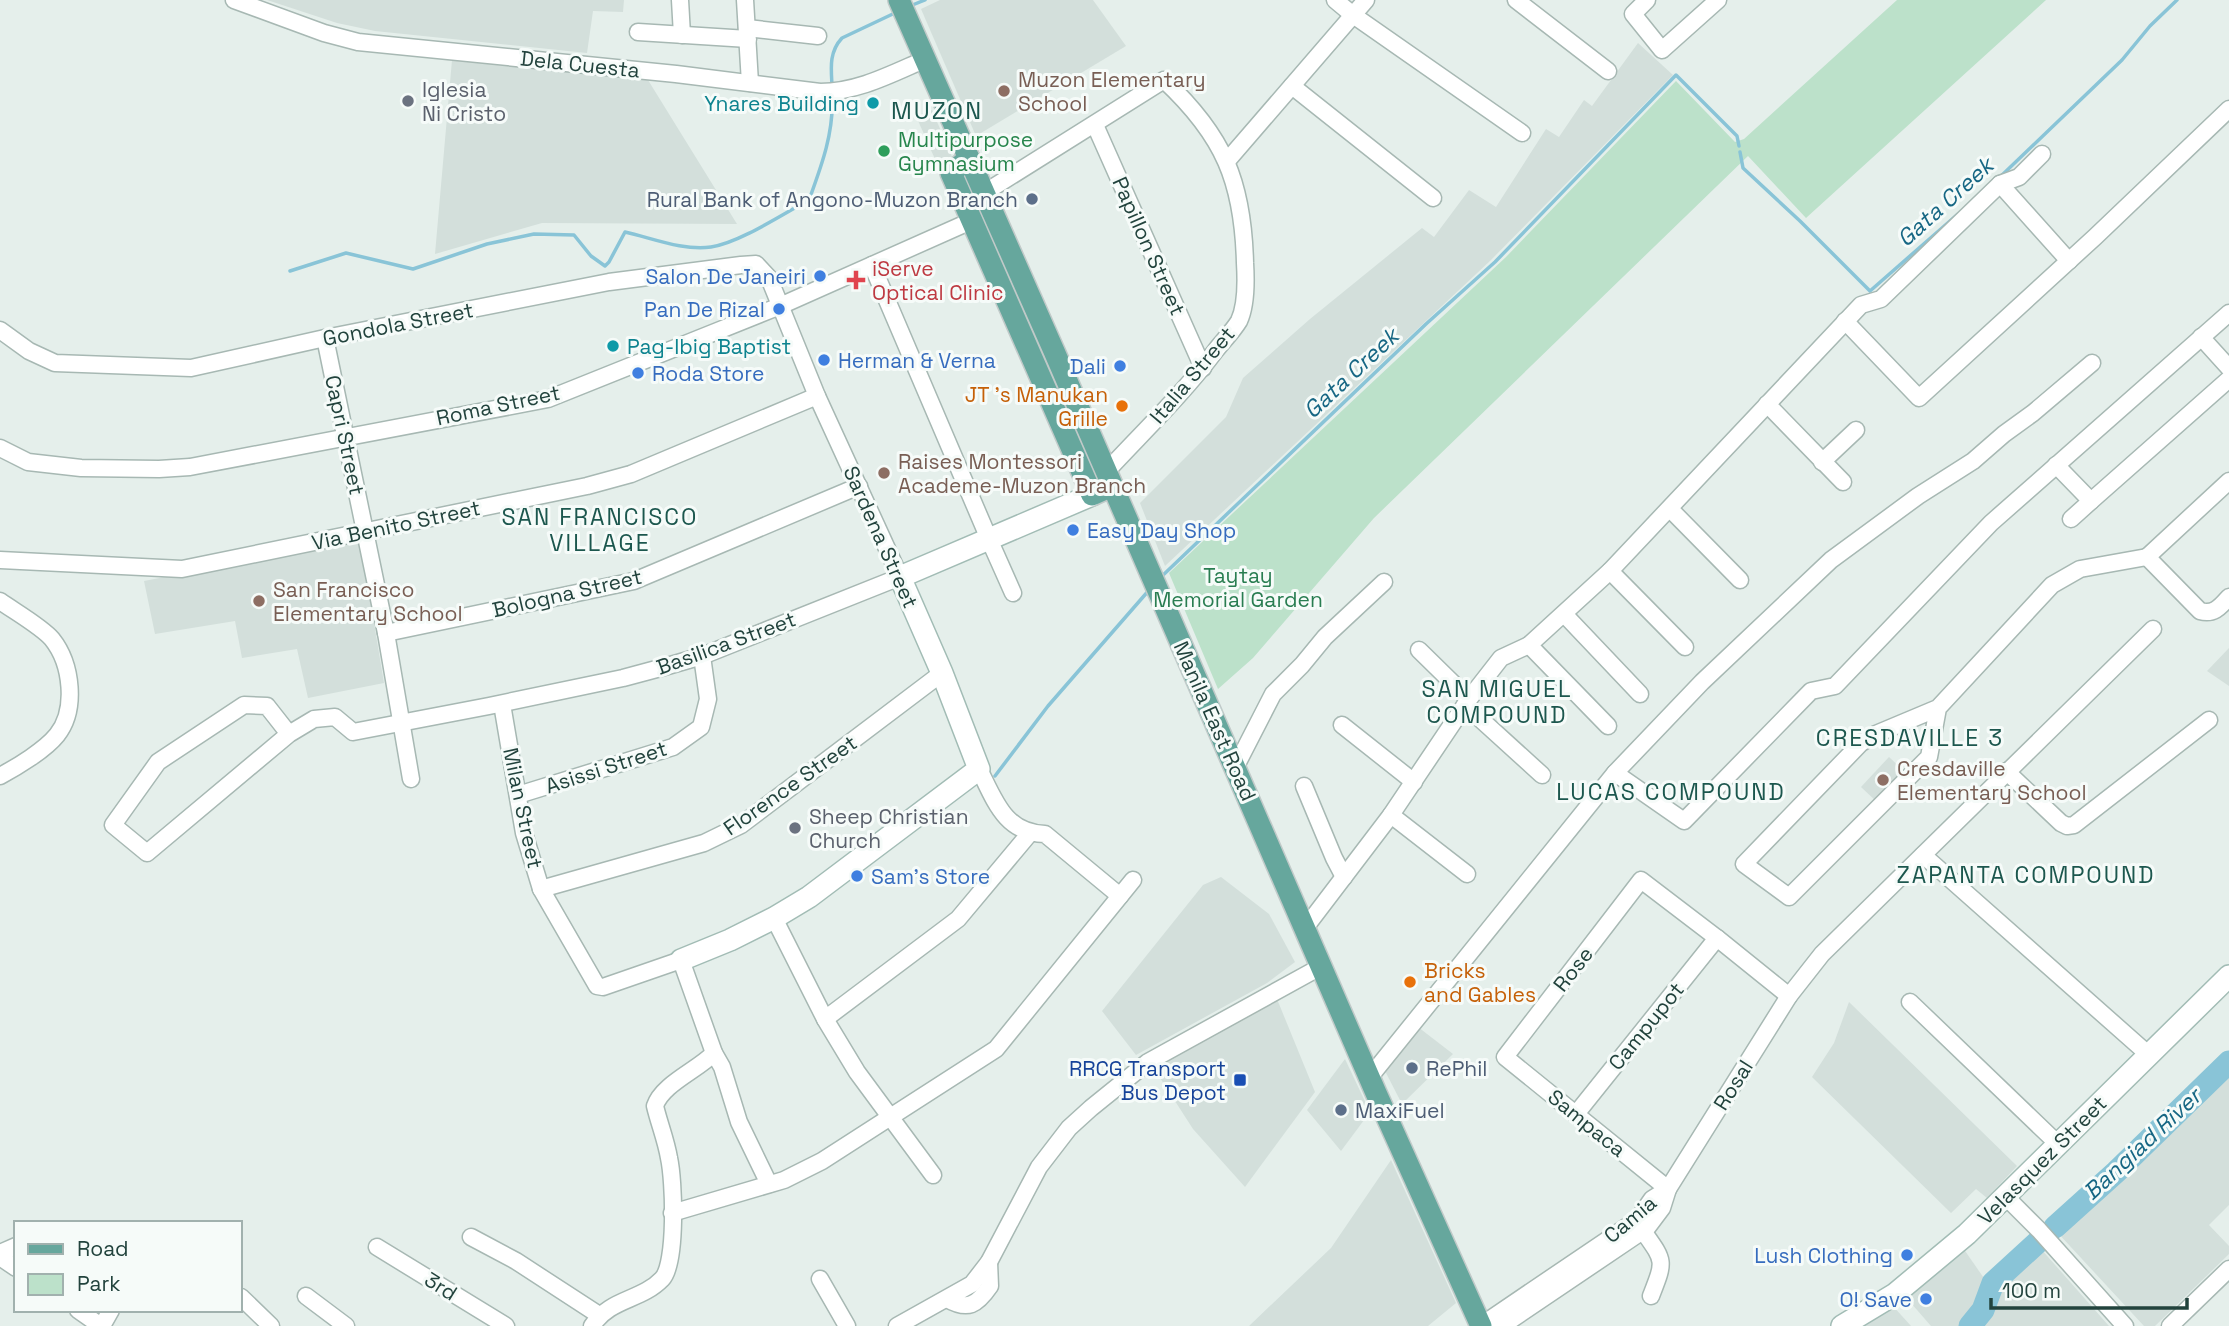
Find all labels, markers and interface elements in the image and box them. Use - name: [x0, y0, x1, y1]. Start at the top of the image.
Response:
- street label: Dela Cuesta: [519, 44, 641, 84]
- place label: Muzon Elementary School: [1018, 66, 1206, 117]
- place label: Iglesia Ni Cristo: [422, 76, 506, 127]
- marker: Muzon Elementary School: [996, 83, 1012, 99]
- place label: Ynares Building: [704, 90, 859, 117]
- marker: Iglesia Ni Cristo: [400, 93, 416, 109]
- marker: Ynares Building: [865, 95, 881, 111]
- district label: MUZON: [891, 95, 983, 126]
- place label: Multipurpose Gymnasium: [898, 126, 1033, 177]
- marker: Multipurpose Gymnasium: [876, 143, 892, 159]
- water label: Gata Creek: [1890, 149, 2002, 253]
- street label: Papillon Street: [1106, 173, 1192, 319]
- place label: Rural Bank of Angono-Muzon Branch: [647, 186, 1018, 213]
- marker: Rural Bank of Angono-Muzon Branch: [1024, 191, 1040, 207]
- place label: iServe Optical Clinic: [872, 255, 1004, 306]
- place label: Salon De Janeiri: [645, 263, 806, 290]
- marker: Salon De Janeiri: [812, 268, 828, 284]
- marker: iServe Optical Clinic: [846, 270, 866, 290]
- street label: Gondola Street: [320, 296, 476, 352]
- place label: Pan De Rizal: [644, 296, 765, 323]
- marker: Pan De Rizal: [771, 301, 787, 317]
- water label: Gata Creek: [1297, 319, 1407, 425]
- street label: Italia Street: [1143, 321, 1241, 429]
- place label: Pag-Ibig Baptist: [627, 333, 791, 360]
- marker: Pag-Ibig Baptist: [605, 338, 621, 354]
- place label: Herman & Verna: [838, 347, 996, 374]
- marker: Herman & Verna: [816, 352, 832, 368]
- place label: Dali: [1070, 353, 1106, 380]
- marker: Dali: [1112, 358, 1128, 374]
- place label: Roda Store: [652, 360, 764, 387]
- marker: Roda Store: [630, 365, 646, 381]
- street label: Capri Street: [319, 373, 371, 497]
- street label: Roma Street: [434, 379, 562, 431]
- place label: JT 's Manukan Grille: [965, 381, 1108, 432]
- marker: JT 's Manukan Grille: [1114, 398, 1130, 414]
- place label: Raises Montessori Academe-Muzon Branch: [898, 448, 1146, 499]
- street label: Sardena Street: [838, 462, 924, 612]
- marker: Raises Montessori Academe-Muzon Branch: [876, 465, 892, 481]
- street label: Via Benito Street: [309, 494, 483, 556]
- district label: SAN FRANCISCO VILLAGE: [501, 502, 699, 558]
- place label: Easy Day Shop: [1087, 517, 1236, 544]
- marker: Easy Day Shop: [1065, 522, 1081, 538]
- park label: Taytay Memorial Garden: [1153, 562, 1323, 613]
- street label: Bologna Street: [489, 563, 645, 623]
- place label: San Francisco Elementary School: [273, 576, 463, 627]
- marker: San Francisco Elementary School: [251, 593, 267, 609]
- street label: Basilica Street: [653, 605, 799, 681]
- street label: Manila East Road: [1168, 637, 1262, 805]
- district label: SAN MIGUEL COMPOUND: [1421, 674, 1573, 730]
- district label: CRESDAVILLE 3: [1816, 723, 2004, 753]
- street label: Florence Street: [718, 729, 862, 841]
- street label: Asissi Street: [542, 735, 670, 799]
- street label: Milan Street: [497, 745, 549, 871]
- place label: Cresdaville Elementary School: [1897, 755, 2087, 806]
- marker: Cresdaville Elementary School: [1875, 772, 1891, 788]
- district label: LUCAS COMPOUND: [1556, 777, 1786, 807]
- place label: Sheep Christian Church: [809, 803, 969, 854]
- marker: Sheep Christian Church: [787, 820, 803, 836]
- district label: ZAPANTA COMPOUND: [1896, 860, 2156, 890]
- place label: Sam's Store: [871, 863, 990, 890]
- marker: Sam's Store: [849, 868, 865, 884]
- street label: Rose: [1547, 941, 1599, 997]
- place label: Bricks and Gables: [1424, 957, 1536, 1008]
- marker: Bricks and Gables: [1402, 974, 1418, 990]
- street label: Campupot: [1602, 976, 1690, 1076]
- place label: RRCG Transport Bus Depot: [1069, 1055, 1226, 1106]
- place label: RePhil: [1426, 1055, 1487, 1082]
- street label: Rosal: [1707, 1055, 1759, 1115]
- marker: RePhil: [1404, 1060, 1420, 1076]
- marker: RRCG Transport Bus Depot: [1232, 1072, 1248, 1088]
- water label: Bangiad River: [2077, 1080, 2209, 1206]
- street label: Sampaca: [1542, 1083, 1632, 1163]
- street label: Velasquez Street: [1972, 1090, 2112, 1230]
- place label: MaxiFuel: [1355, 1097, 1445, 1124]
- marker: MaxiFuel: [1333, 1102, 1349, 1118]
- street label: Camia: [1598, 1189, 1662, 1249]
- legend: [14, 1221, 242, 1312]
- text: Road: [77, 1235, 129, 1262]
- place label: Lush Clothing: [1754, 1242, 1893, 1269]
- marker: Lush Clothing: [1899, 1247, 1915, 1263]
- street label: 3rd: [420, 1266, 462, 1306]
- scale bar: [1991, 1266, 2187, 1310]
- text: Park: [77, 1270, 121, 1297]
- text: 100 m: [2002, 1277, 2061, 1304]
- place label: O! Save: [1840, 1286, 1912, 1313]
- marker: O! Save: [1918, 1291, 1934, 1307]

